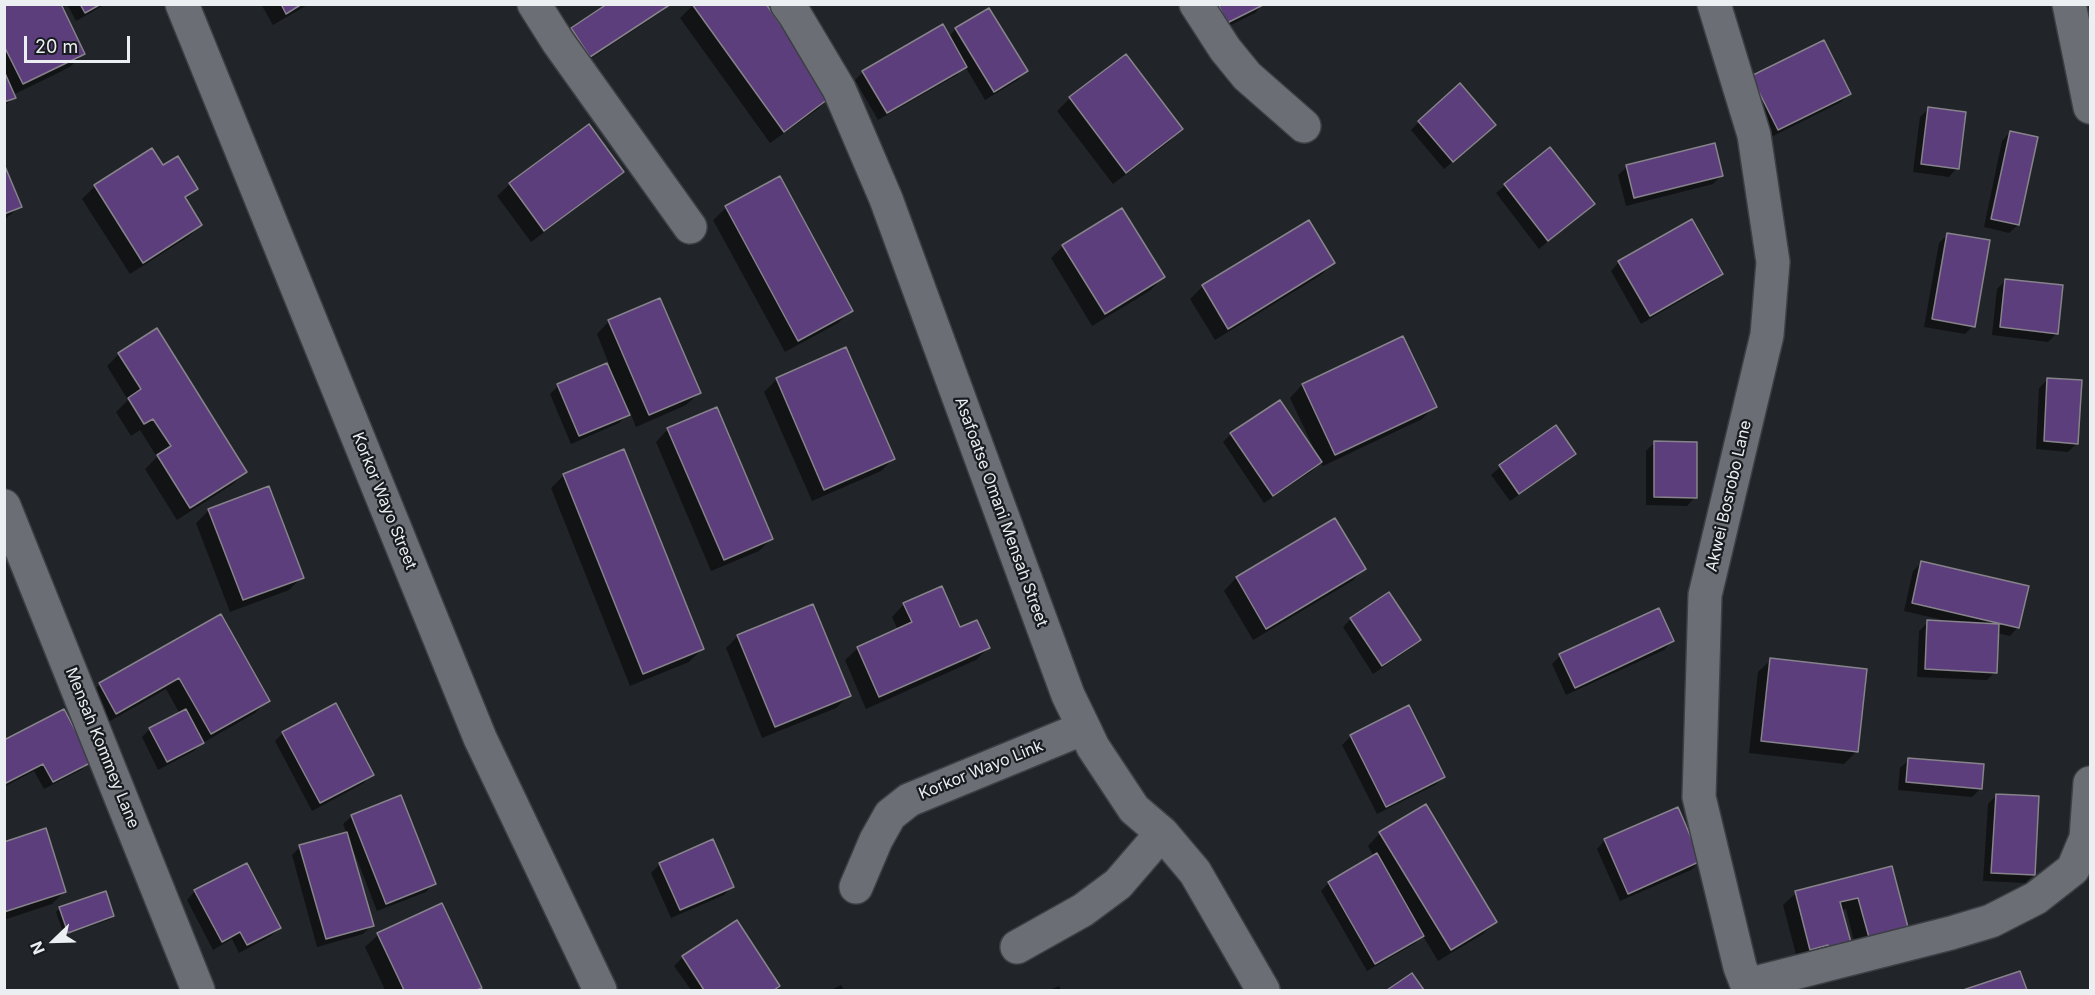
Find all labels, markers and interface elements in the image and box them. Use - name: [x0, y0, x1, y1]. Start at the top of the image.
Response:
- scale bar: [27, 24, 134, 62]
- text: 20 m: [35, 36, 78, 57]
- street label: Asafoatse Omani Mensah Street: [950, 395, 1052, 629]
- street label: Akwei Bosrobo Lane: [1702, 418, 1756, 574]
- street label: Korkor Wayo Street: [348, 430, 420, 572]
- street label: Mensah Kommey Lane: [61, 665, 143, 831]
- street label: Korkor Wayo Link: [916, 736, 1046, 804]
- north arrow: [24, 911, 84, 971]
- text: N: [26, 939, 49, 958]

